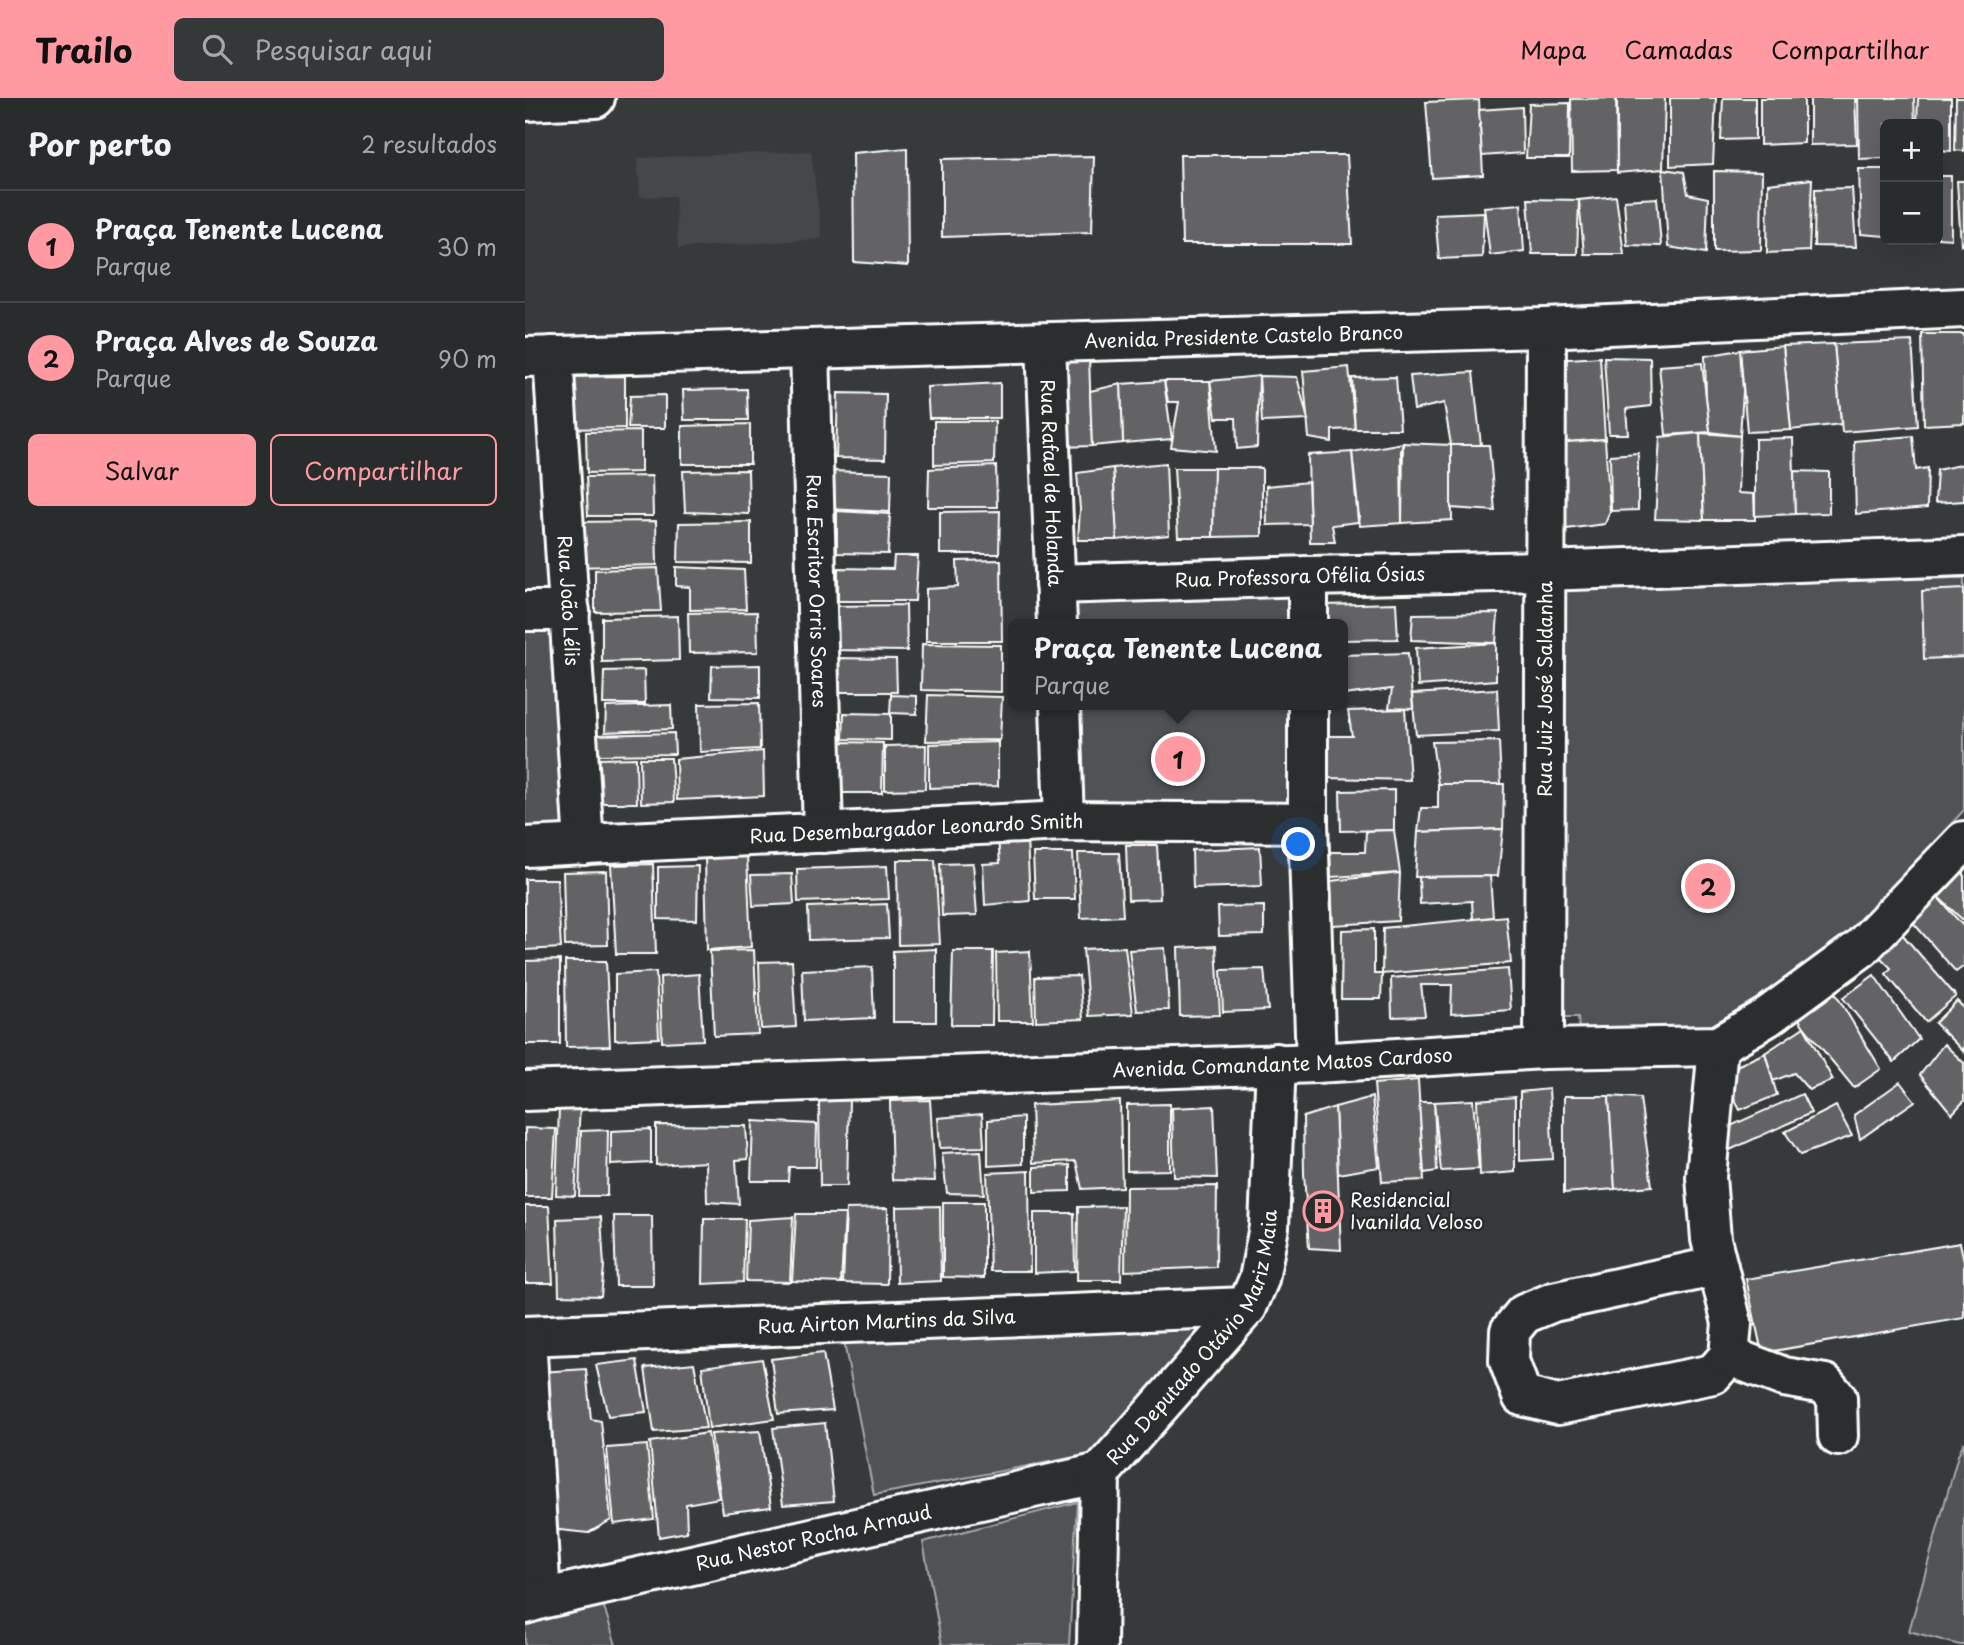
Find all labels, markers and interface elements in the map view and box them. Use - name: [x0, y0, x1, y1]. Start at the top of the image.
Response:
- search box: [174, 18, 664, 81]
- text: Trailo: [35, 24, 132, 74]
- icon: search: [198, 30, 236, 68]
- text: Pesquisar aqui: [254, 30, 433, 69]
- text: Mapa: [1520, 31, 1586, 67]
- text: Camadas: [1624, 31, 1733, 67]
- text: Compartilhar: [1771, 31, 1929, 67]
- map controls: [1880, 119, 1943, 245]
- button: +: [1880, 119, 1943, 182]
- text: Por perto: [28, 121, 171, 166]
- text: 2 resultados: [361, 126, 497, 161]
- button: −: [1880, 182, 1943, 245]
- text: Praça Tenente Lucena: [95, 209, 383, 248]
- text: 1: [46, 229, 57, 264]
- text: 30 m: [436, 229, 497, 264]
- text: Parque: [95, 248, 172, 283]
- street label: Avenida Presidente Castelo Branco: [1084, 317, 1403, 354]
- text: Praça Alves de Souza: [95, 321, 378, 360]
- text: 2: [43, 341, 59, 376]
- text: 90 m: [438, 341, 497, 376]
- text: Parque: [95, 360, 172, 395]
- street label: Rua Rafael de Holanda: [1034, 379, 1071, 588]
- button: Salvar: [28, 434, 256, 506]
- button: Compartilhar: [270, 434, 497, 506]
- street label: Rua Escritor Orris Soares: [800, 474, 835, 708]
- street label: Rua João Lélis: [551, 534, 588, 667]
- street label: Rua Professora Ofélia Ósias: [1174, 559, 1425, 593]
- street label: Rua Juiz José Saldanha: [1530, 580, 1558, 797]
- popup: [1008, 619, 1348, 710]
- text: Praça Tenente Lucena: [1034, 628, 1322, 667]
- text: Parque: [1034, 667, 1110, 702]
- pin: 1: [1155, 733, 1201, 785]
- street label: Rua Desembargador Leonardo Smith: [749, 806, 1084, 849]
- your location: [1281, 827, 1315, 861]
- pin: 2: [1685, 860, 1731, 912]
- street label: Avenida Comandante Matos Cardoso: [1112, 1040, 1453, 1083]
- place label: Residencial Ivanilda Veloso: [1350, 1185, 1483, 1235]
- building icon: Residencial Ivanilda Veloso: [1302, 1190, 1344, 1232]
- street label: Rua Deputado Otávio Mariz Maia: [1099, 1208, 1283, 1470]
- street label: Rua Airton Martins da Silva: [757, 1301, 1017, 1340]
- street label: Rua Nestor Rocha Arnaud: [693, 1496, 934, 1577]

